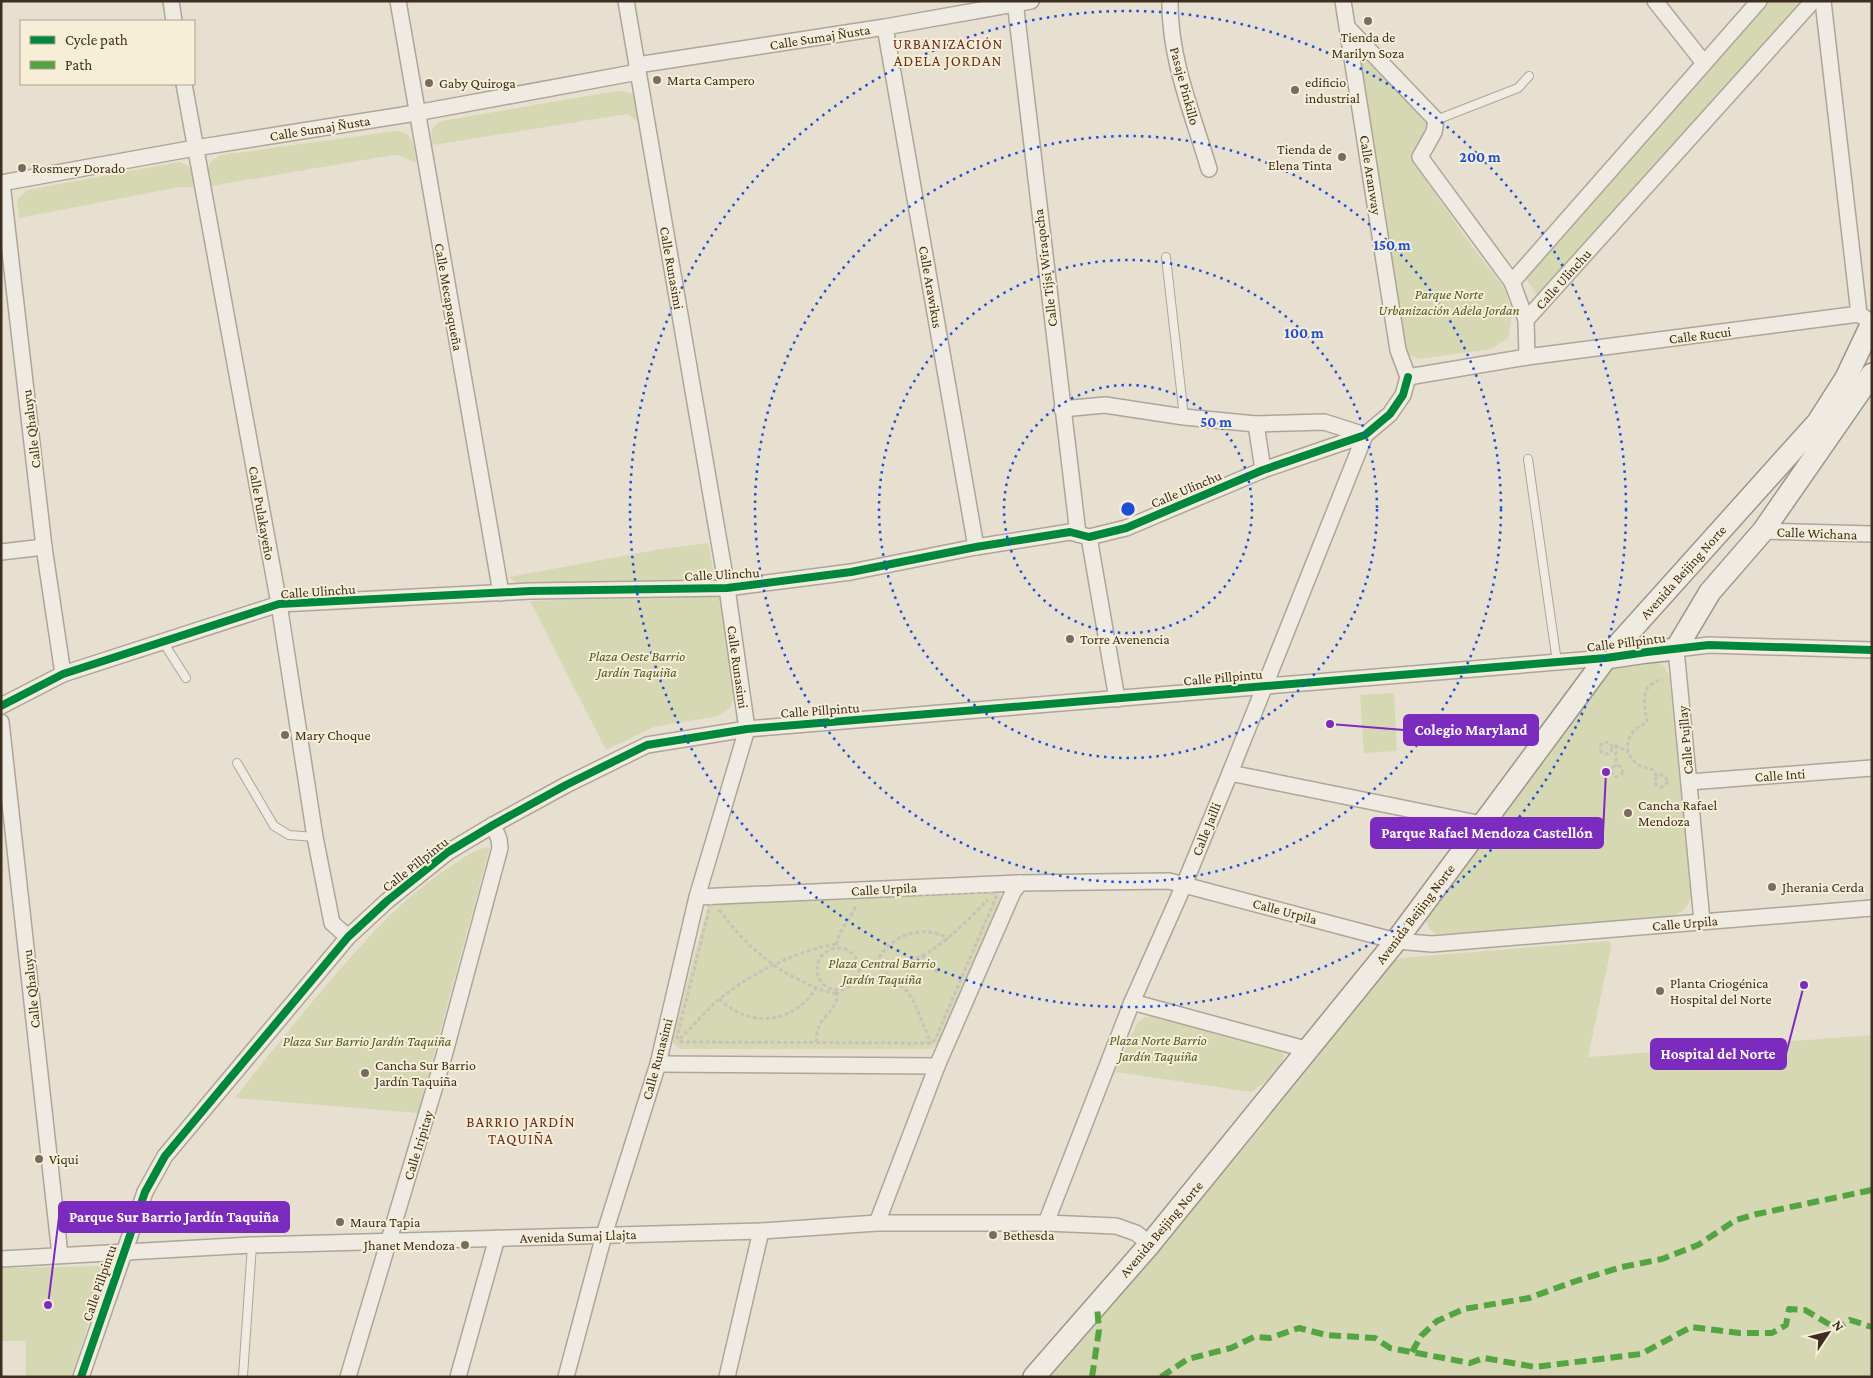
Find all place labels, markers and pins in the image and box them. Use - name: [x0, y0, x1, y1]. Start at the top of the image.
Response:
- marker: Tienda de Marilyn Soza: [1362, 15, 1374, 27]
- place label: Tienda de Marilyn Soza: [1332, 29, 1405, 61]
- place label: Marta Campero: [667, 72, 755, 88]
- marker: Marta Campero: [651, 74, 663, 86]
- place label: edificio industrial: [1305, 74, 1360, 106]
- place label: Gaby Quiroga: [439, 75, 516, 91]
- marker: Gaby Quiroga: [423, 77, 435, 89]
- marker: edificio industrial: [1289, 84, 1301, 96]
- place label: Tienda de Elena Tinta: [1268, 141, 1333, 173]
- marker: Tienda de Elena Tinta: [1336, 151, 1348, 163]
- place label: Rosmery Dorado: [32, 160, 125, 176]
- marker: Rosmery Dorado: [16, 162, 28, 174]
- centre of rings: [1119, 500, 1137, 518]
- place label: Torre Avenencia: [1080, 631, 1170, 647]
- marker: Torre Avenencia: [1064, 633, 1076, 645]
- callout: Colegio Maryland: [1404, 715, 1538, 745]
- place label: Mary Choque: [295, 727, 371, 743]
- marker: Mary Choque: [279, 729, 291, 741]
- place label: Cancha Rafael Mendoza: [1638, 797, 1717, 829]
- marker: Cancha Rafael Mendoza: [1622, 807, 1634, 819]
- callout: Parque Rafael Mendoza Castellón: [1371, 818, 1603, 848]
- place label: Jherania Cerda: [1780, 879, 1865, 895]
- marker: Jherania Cerda: [1766, 881, 1778, 893]
- place label: Planta Criogénica Hospital del Norte: [1670, 975, 1772, 1007]
- marker: Planta Criogénica Hospital del Norte: [1654, 985, 1666, 997]
- callout: Hospital del Norte: [1651, 1039, 1786, 1069]
- place label: Cancha Sur Barrio Jardín Taquiña: [373, 1057, 476, 1089]
- marker: Cancha Sur Barrio Jardín Taquiña: [359, 1067, 371, 1079]
- place label: Viqui: [49, 1151, 79, 1167]
- marker: Viqui: [33, 1153, 45, 1165]
- callout: Parque Sur Barrio Jardín Taquiña: [59, 1202, 289, 1232]
- place label: Maura Tapia: [350, 1214, 421, 1230]
- marker: Maura Tapia: [334, 1216, 346, 1228]
- place label: Bethesda: [1003, 1227, 1055, 1243]
- marker: Bethesda: [987, 1229, 999, 1241]
- place label: Jhanet Mendoza: [362, 1237, 456, 1253]
- marker: Jhanet Mendoza: [459, 1239, 471, 1251]

